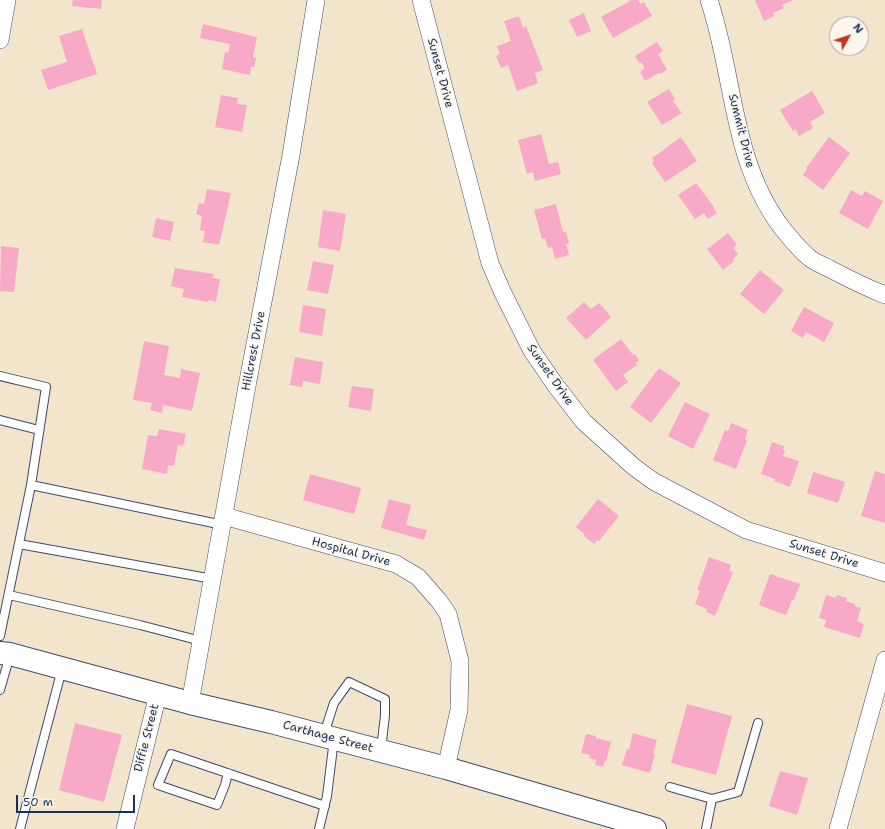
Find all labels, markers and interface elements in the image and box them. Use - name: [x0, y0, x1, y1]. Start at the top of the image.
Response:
- north arrow: [829, 16, 869, 56]
- text: N: [849, 20, 866, 37]
- street label: Sunset Drive: [424, 36, 456, 110]
- street label: Summit Drive: [725, 92, 757, 170]
- street label: Hillcrest Drive: [239, 310, 269, 392]
- street label: Sunset Drive: [524, 341, 576, 409]
- street label: Hospital Drive: [310, 535, 392, 569]
- street label: Sunset Drive: [788, 537, 860, 571]
- street label: Diffie Street: [132, 702, 162, 774]
- street label: Carthage Street: [281, 718, 375, 756]
- scale bar: [18, 787, 137, 813]
- text: 50 m: [23, 794, 53, 810]

